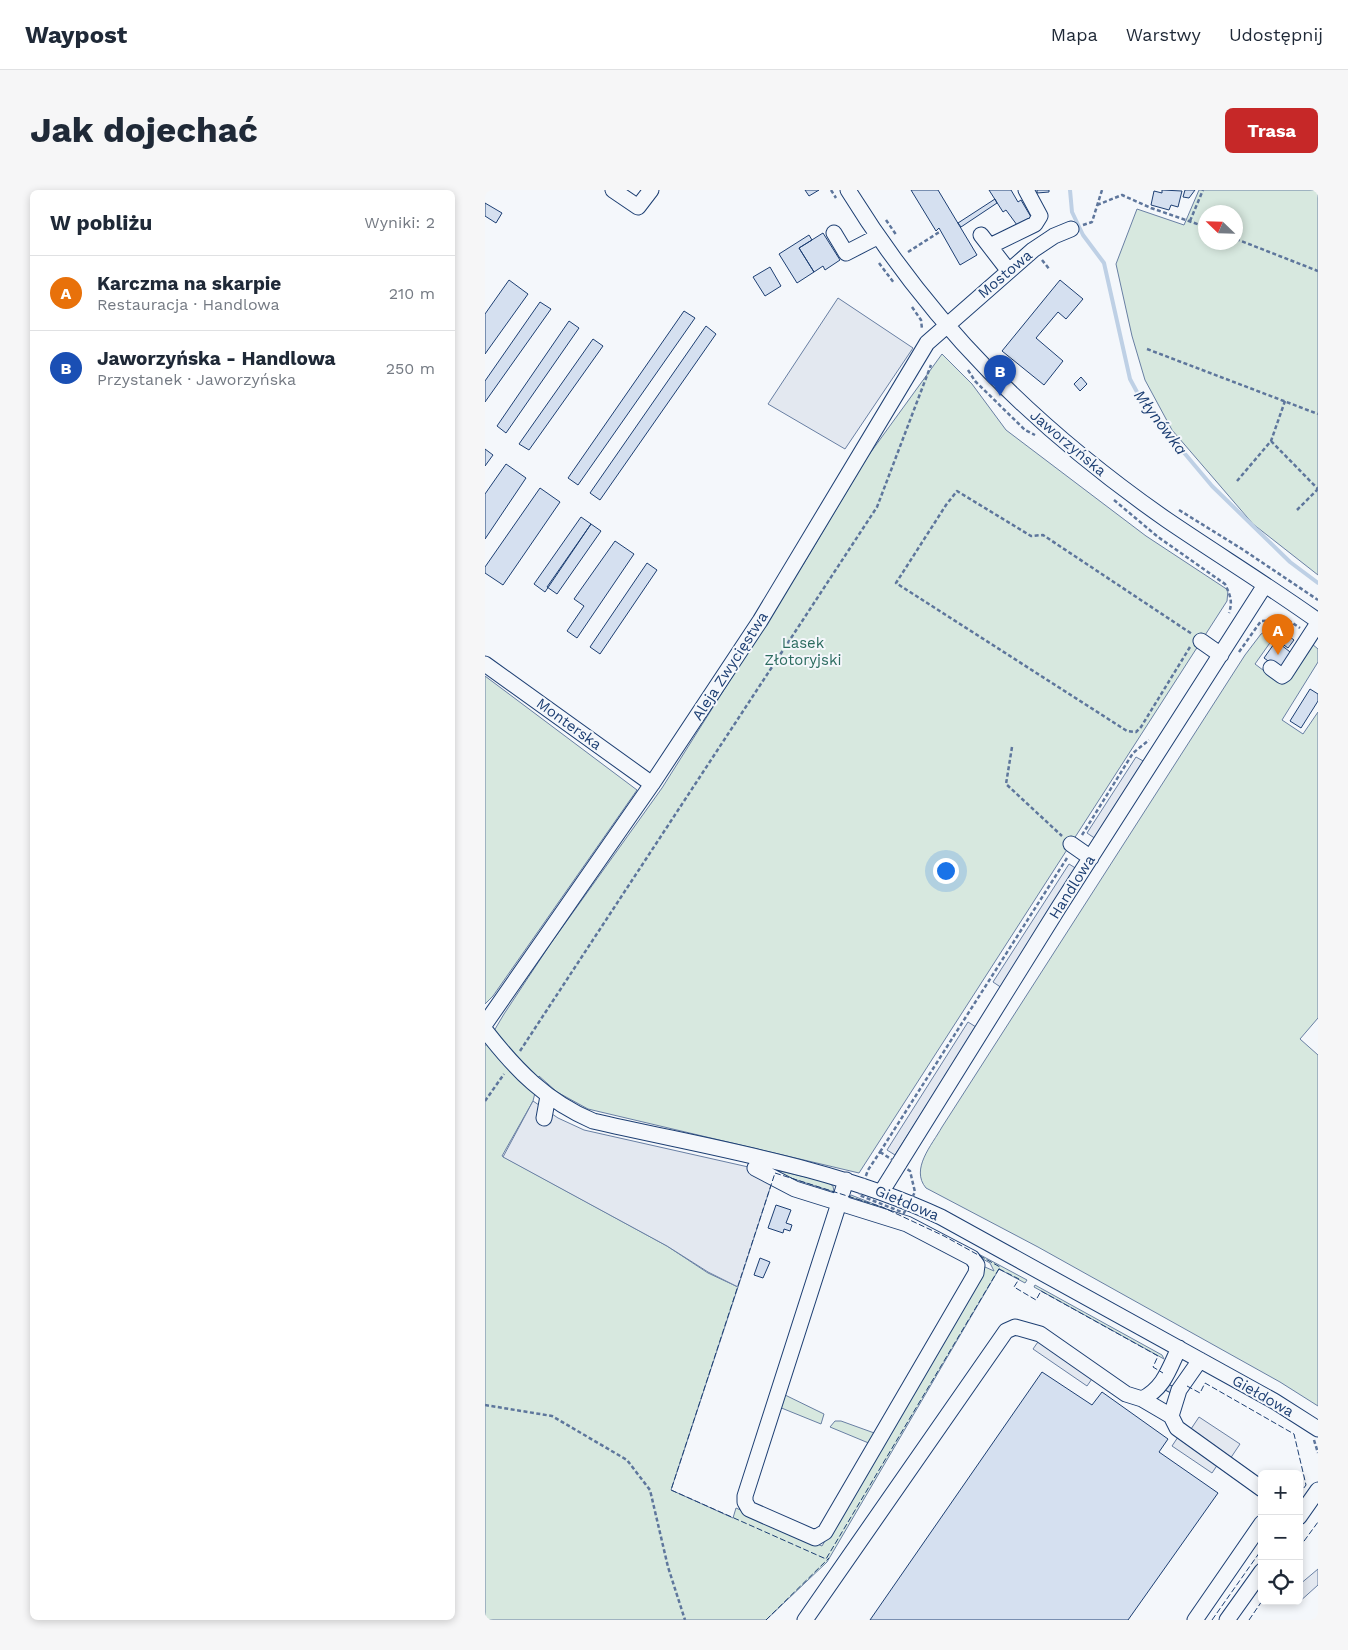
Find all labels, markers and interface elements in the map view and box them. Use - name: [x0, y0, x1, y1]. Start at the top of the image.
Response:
- text: Waypost: [25, 21, 127, 49]
- text: Mapa: [1051, 24, 1098, 45]
- text: Warstwy: [1126, 24, 1201, 45]
- text: Udostępnij: [1229, 24, 1323, 45]
- button: Trasa: [1225, 108, 1318, 153]
- text: Jak dojechać: [30, 109, 258, 151]
- north arrow: [1198, 205, 1243, 250]
- text: W pobliżu: [50, 210, 152, 235]
- text: Wyniki: 2: [364, 213, 435, 232]
- street label: Mostowa: [974, 246, 1036, 302]
- text: Karczma na skarpie: [97, 272, 281, 295]
- text: A: [61, 284, 71, 303]
- text: 210 m: [389, 284, 435, 303]
- text: Restauracja · Handlowa: [97, 295, 280, 314]
- text: Jaworzyńska - Handlowa: [97, 347, 336, 370]
- pin: B: [984, 355, 1016, 396]
- text: B: [61, 359, 71, 378]
- text: 250 m: [386, 359, 435, 378]
- text: Przystanek · Jaworzyńska: [97, 370, 296, 389]
- water label: Młynówka: [1130, 386, 1191, 459]
- street label: Jaworzyńska: [1026, 406, 1110, 480]
- street label: Aleja Zwycięstwa: [688, 608, 772, 724]
- pin: A: [1262, 614, 1294, 655]
- park label: Lasek Złotoryjski: [765, 634, 841, 669]
- street label: Monterska: [533, 694, 606, 754]
- street label: Handlowa: [1045, 851, 1099, 922]
- your location: [933, 858, 959, 884]
- street label: Giełdowa: [872, 1181, 942, 1225]
- street label: Giełdowa: [1229, 1371, 1297, 1421]
- map controls: [1258, 1470, 1303, 1605]
- button: +: [1258, 1470, 1303, 1515]
- button: −: [1258, 1515, 1303, 1560]
- button: locate: [1258, 1560, 1303, 1605]

